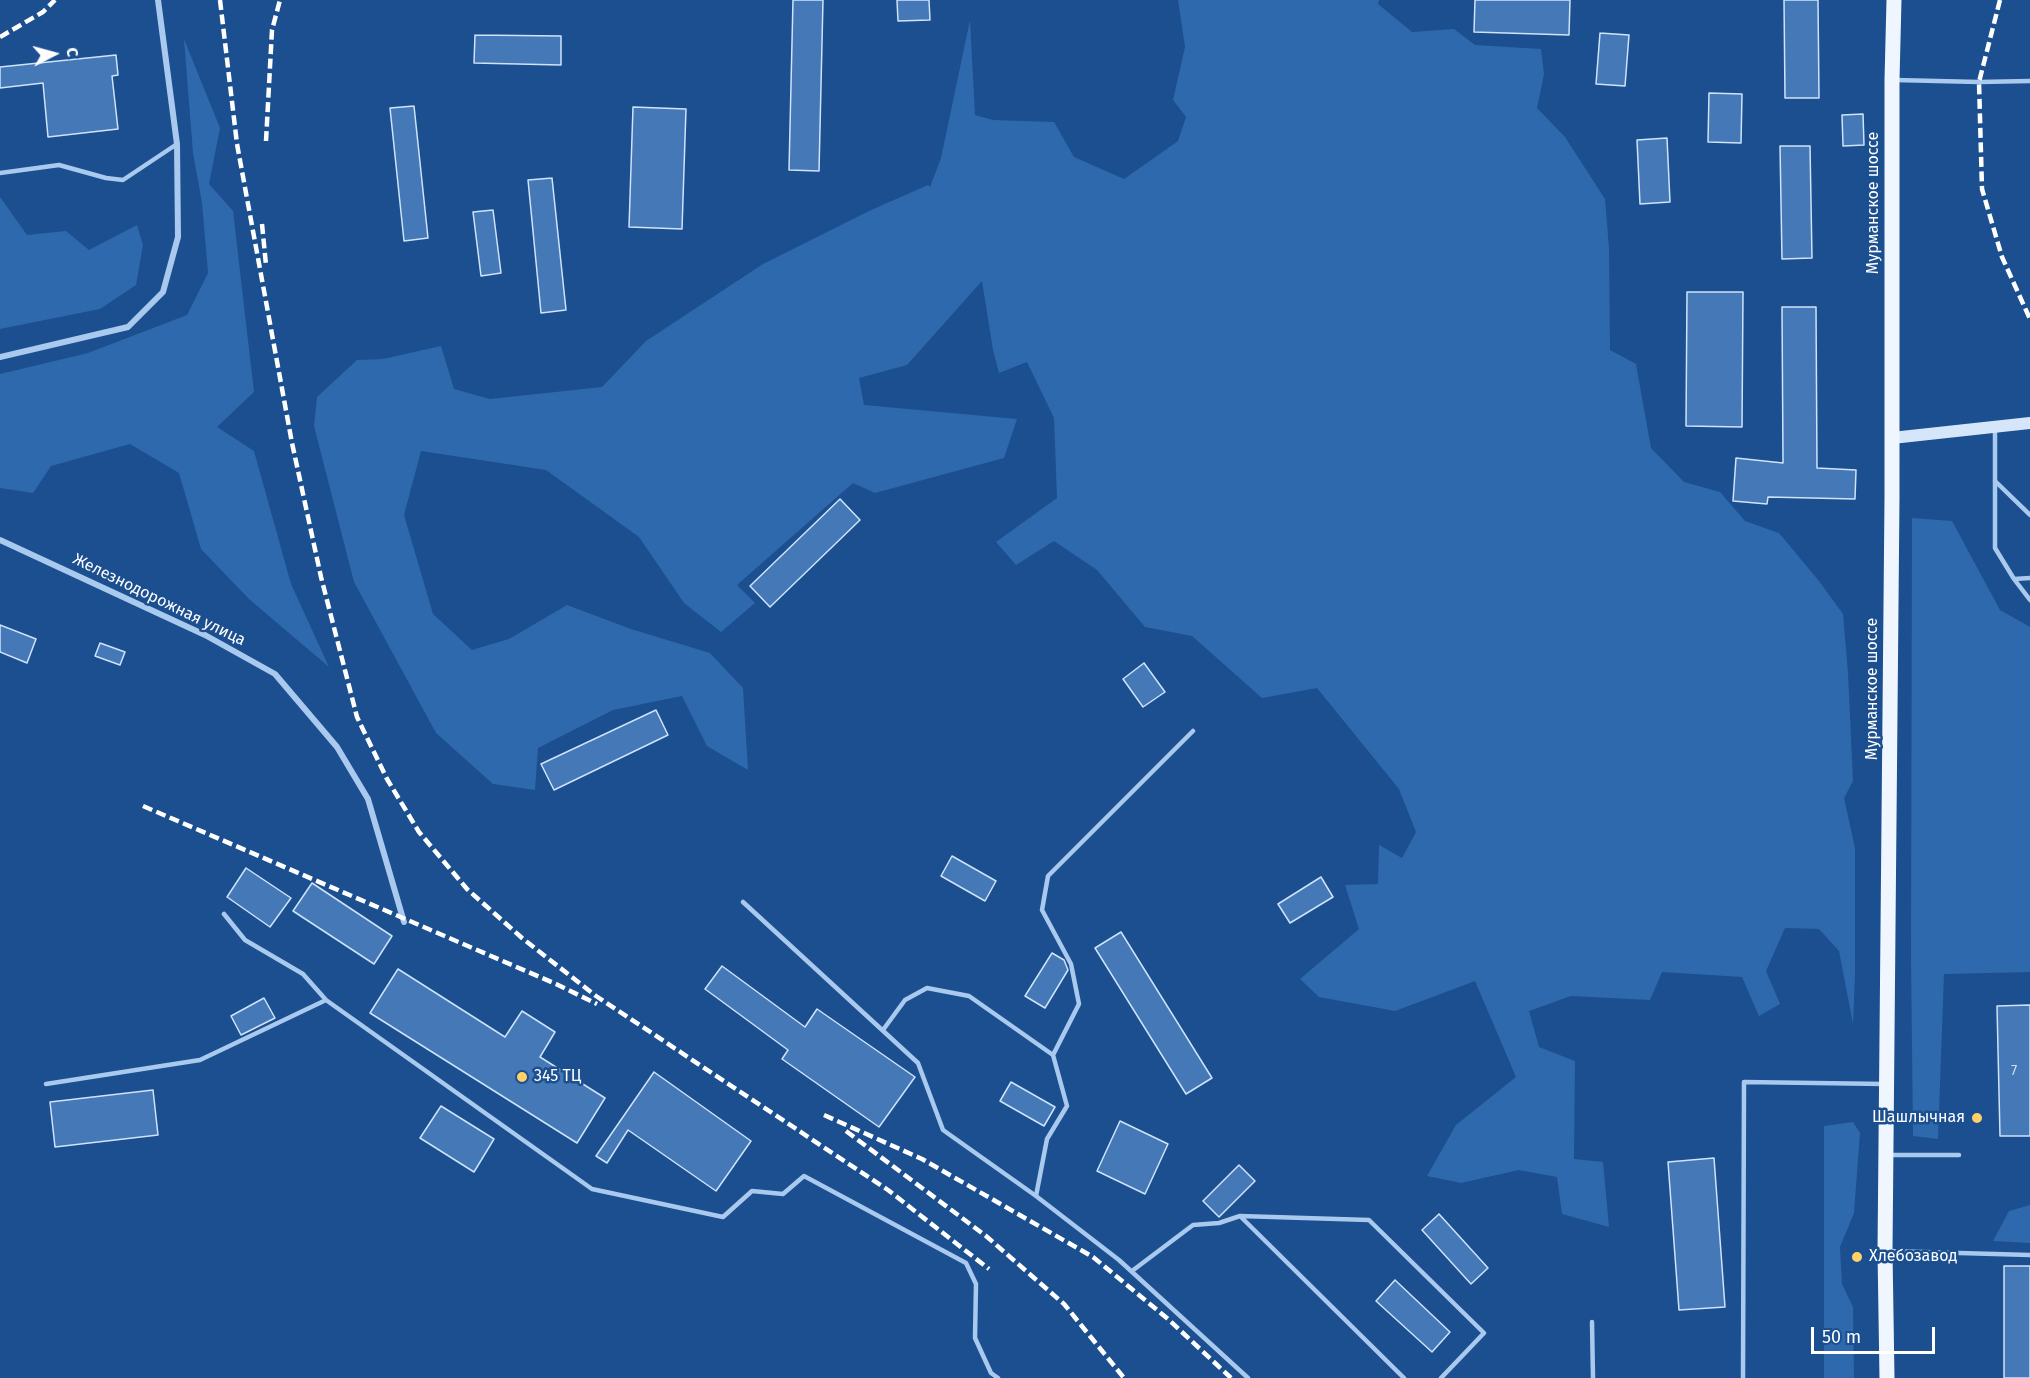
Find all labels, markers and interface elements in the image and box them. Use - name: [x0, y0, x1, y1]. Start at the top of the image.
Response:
- north arrow: [24, 24, 84, 84]
- text: С: [62, 46, 82, 58]
- street label: Мурманское шоссе: [1864, 132, 1884, 274]
- street label: Железнодорожная улица: [69, 550, 249, 650]
- street label: Мурманское шоссе: [1863, 618, 1883, 760]
- house number: 7: [2011, 1063, 2017, 1079]
- place label: 345 ТЦ: [534, 1067, 581, 1087]
- marker: 345 ТЦ: [515, 1070, 529, 1084]
- place label: Шашлычная: [1872, 1108, 1965, 1128]
- marker: Шашлычная: [1970, 1111, 1984, 1125]
- place label: Хлебозавод: [1869, 1247, 1957, 1267]
- marker: Хлебозавод: [1850, 1250, 1864, 1264]
- scale bar: [1814, 1315, 1938, 1353]
- text: 50 m: [1822, 1326, 1861, 1348]

